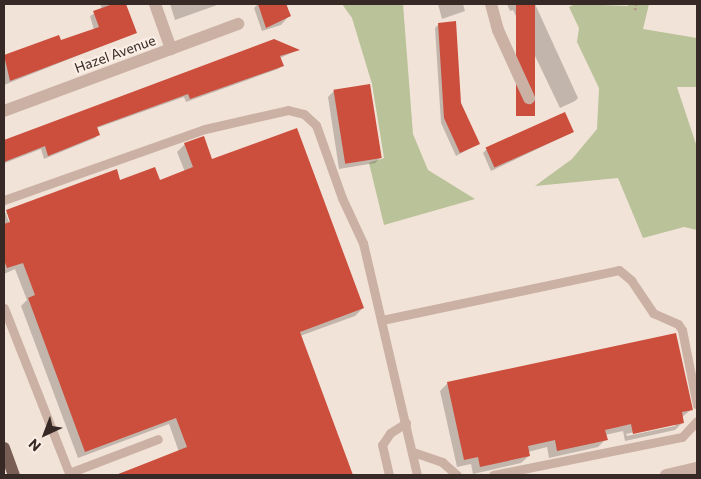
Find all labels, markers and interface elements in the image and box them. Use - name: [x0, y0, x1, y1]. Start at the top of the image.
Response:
- street label: Hazel Avenue: [72, 32, 158, 76]
- north arrow: [20, 409, 70, 459]
- text: N: [25, 436, 44, 455]

